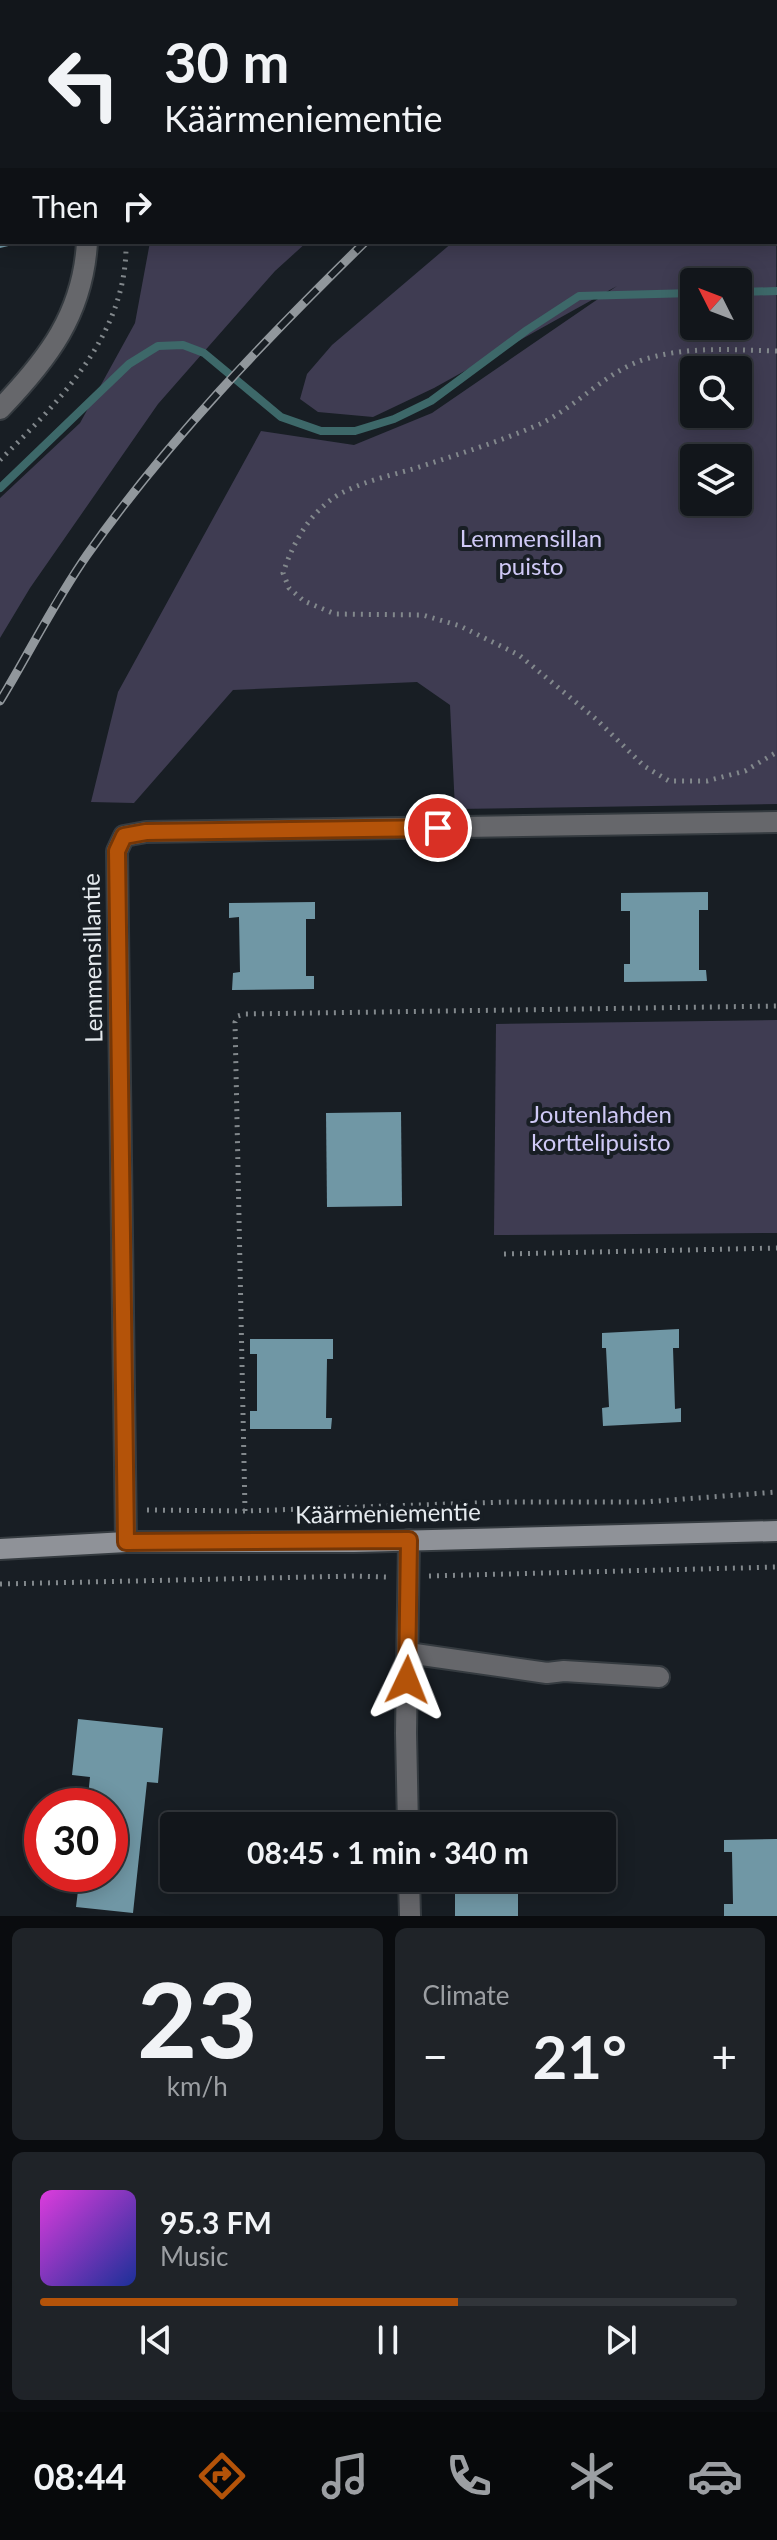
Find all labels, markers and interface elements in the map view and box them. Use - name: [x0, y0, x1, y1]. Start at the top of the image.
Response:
- text: 30 m: [164, 28, 289, 95]
- icon: left: [32, 32, 136, 136]
- text: Käärmeniementie: [164, 96, 443, 140]
- icon: right: [115, 184, 159, 228]
- text: Then: [32, 188, 99, 224]
- north arrow: [680, 268, 752, 340]
- map controls: [680, 268, 752, 516]
- button: search: [680, 356, 752, 428]
- button: layers: [680, 444, 752, 516]
- park label: Lemmensillan puisto: [460, 523, 602, 580]
- pin: [404, 794, 472, 862]
- icon: arrive: [416, 806, 460, 850]
- street label: Lemmensillantie: [76, 873, 107, 1043]
- park label: Joutenlahden korttelipuisto: [530, 1099, 672, 1156]
- street label: Käärmeniementie: [295, 1496, 481, 1529]
- position arrow: [365, 1638, 449, 1722]
- speed limit sign: 30: [24, 1788, 128, 1892]
- text: 08:45 · 1 min · 340 m: [247, 1834, 529, 1870]
- text: 23: [137, 1955, 258, 2080]
- text: Climate: [423, 1979, 509, 2011]
- text: 21°: [532, 2020, 627, 2092]
- text: −: [423, 2030, 448, 2082]
- text: +: [711, 2030, 737, 2082]
- text: km/h: [167, 2070, 228, 2102]
- text: 95.3 FM: [160, 2204, 272, 2240]
- text: Music: [160, 2240, 228, 2272]
- icon: previous: [134, 2318, 178, 2362]
- icon: pause: [366, 2318, 410, 2362]
- icon: next: [599, 2318, 643, 2362]
- icon: directions: [194, 2448, 250, 2504]
- icon: music: [317, 2448, 373, 2504]
- icon: phone: [441, 2448, 497, 2504]
- icon: climate: [564, 2448, 620, 2504]
- icon: car: [687, 2448, 743, 2504]
- text: 08:44: [34, 2454, 126, 2498]

